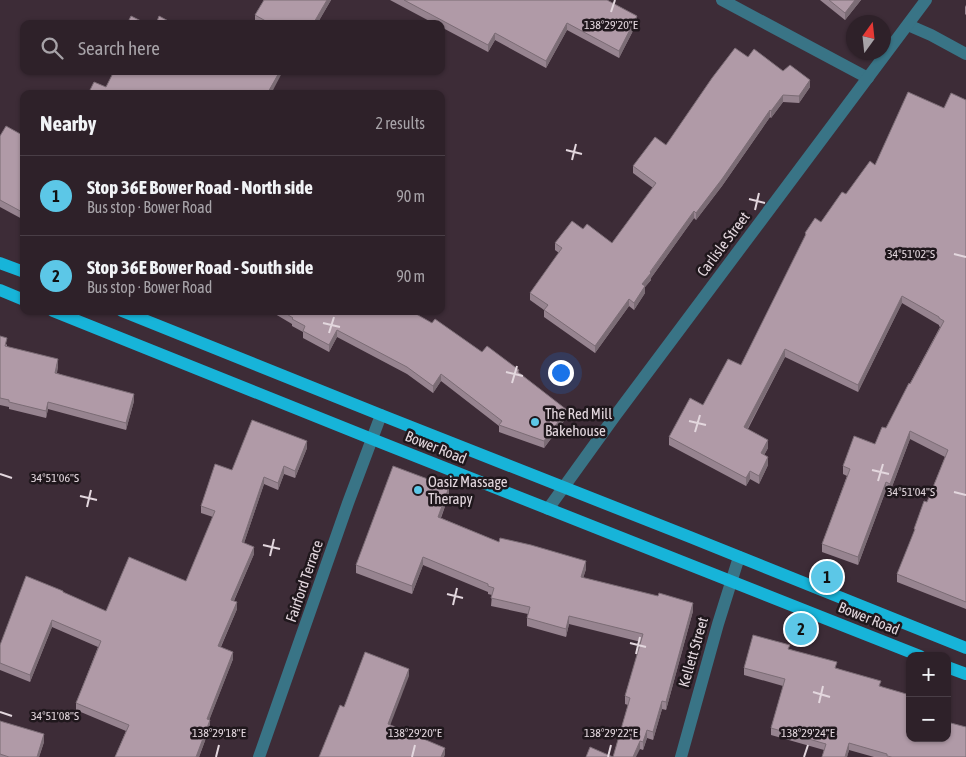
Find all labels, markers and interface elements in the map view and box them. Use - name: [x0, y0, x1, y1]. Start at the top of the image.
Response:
- north arrow: [846, 15, 891, 60]
- text: 138°29'20"E: [584, 18, 638, 32]
- search box: [20, 20, 445, 75]
- icon: search: [38, 34, 66, 62]
- text: Search here: [78, 37, 160, 59]
- text: Nearby: [40, 111, 96, 135]
- text: 2 results: [375, 114, 425, 132]
- text: Stop 36E Bower Road - North side: [87, 176, 313, 198]
- text: 1: [52, 187, 60, 205]
- text: 90 m: [396, 187, 425, 205]
- text: Bus stop · Bower Road: [87, 198, 212, 216]
- street label: Carlisle Street: [693, 208, 753, 280]
- text: 34°51'02"S: [887, 247, 935, 261]
- text: Stop 36E Bower Road - South side: [87, 256, 313, 278]
- text: 2: [52, 267, 60, 285]
- text: 90 m: [396, 267, 425, 285]
- text: Bus stop · Bower Road: [87, 278, 212, 296]
- your location: [548, 360, 574, 386]
- place label: The Red Mill Bakehouse: [545, 405, 612, 439]
- marker: The Red Mill Bakehouse: [529, 416, 541, 428]
- street label: Bower Road: [403, 427, 469, 467]
- text: 34°51'06"S: [31, 471, 79, 485]
- place label: Oasiz Massage Therapy: [428, 473, 508, 507]
- marker: Oasiz Massage Therapy: [412, 484, 424, 496]
- text: 34°51'04"S: [887, 485, 935, 499]
- street label: Fairford Terrace: [282, 538, 326, 624]
- pin: 1: [811, 558, 843, 596]
- street label: Bower Road: [836, 598, 902, 638]
- pin: 2: [785, 610, 817, 648]
- street label: Kellett Street: [675, 615, 711, 689]
- map controls: [906, 652, 951, 742]
- button: +: [906, 652, 951, 697]
- button: −: [906, 697, 951, 742]
- text: 34°51'08"S: [31, 709, 79, 723]
- text: 138°29'18"E: [192, 726, 246, 740]
- text: 138°29'20"E: [388, 726, 442, 740]
- text: 138°29'22"E: [584, 726, 638, 740]
- text: 138°29'24"E: [781, 726, 835, 740]

